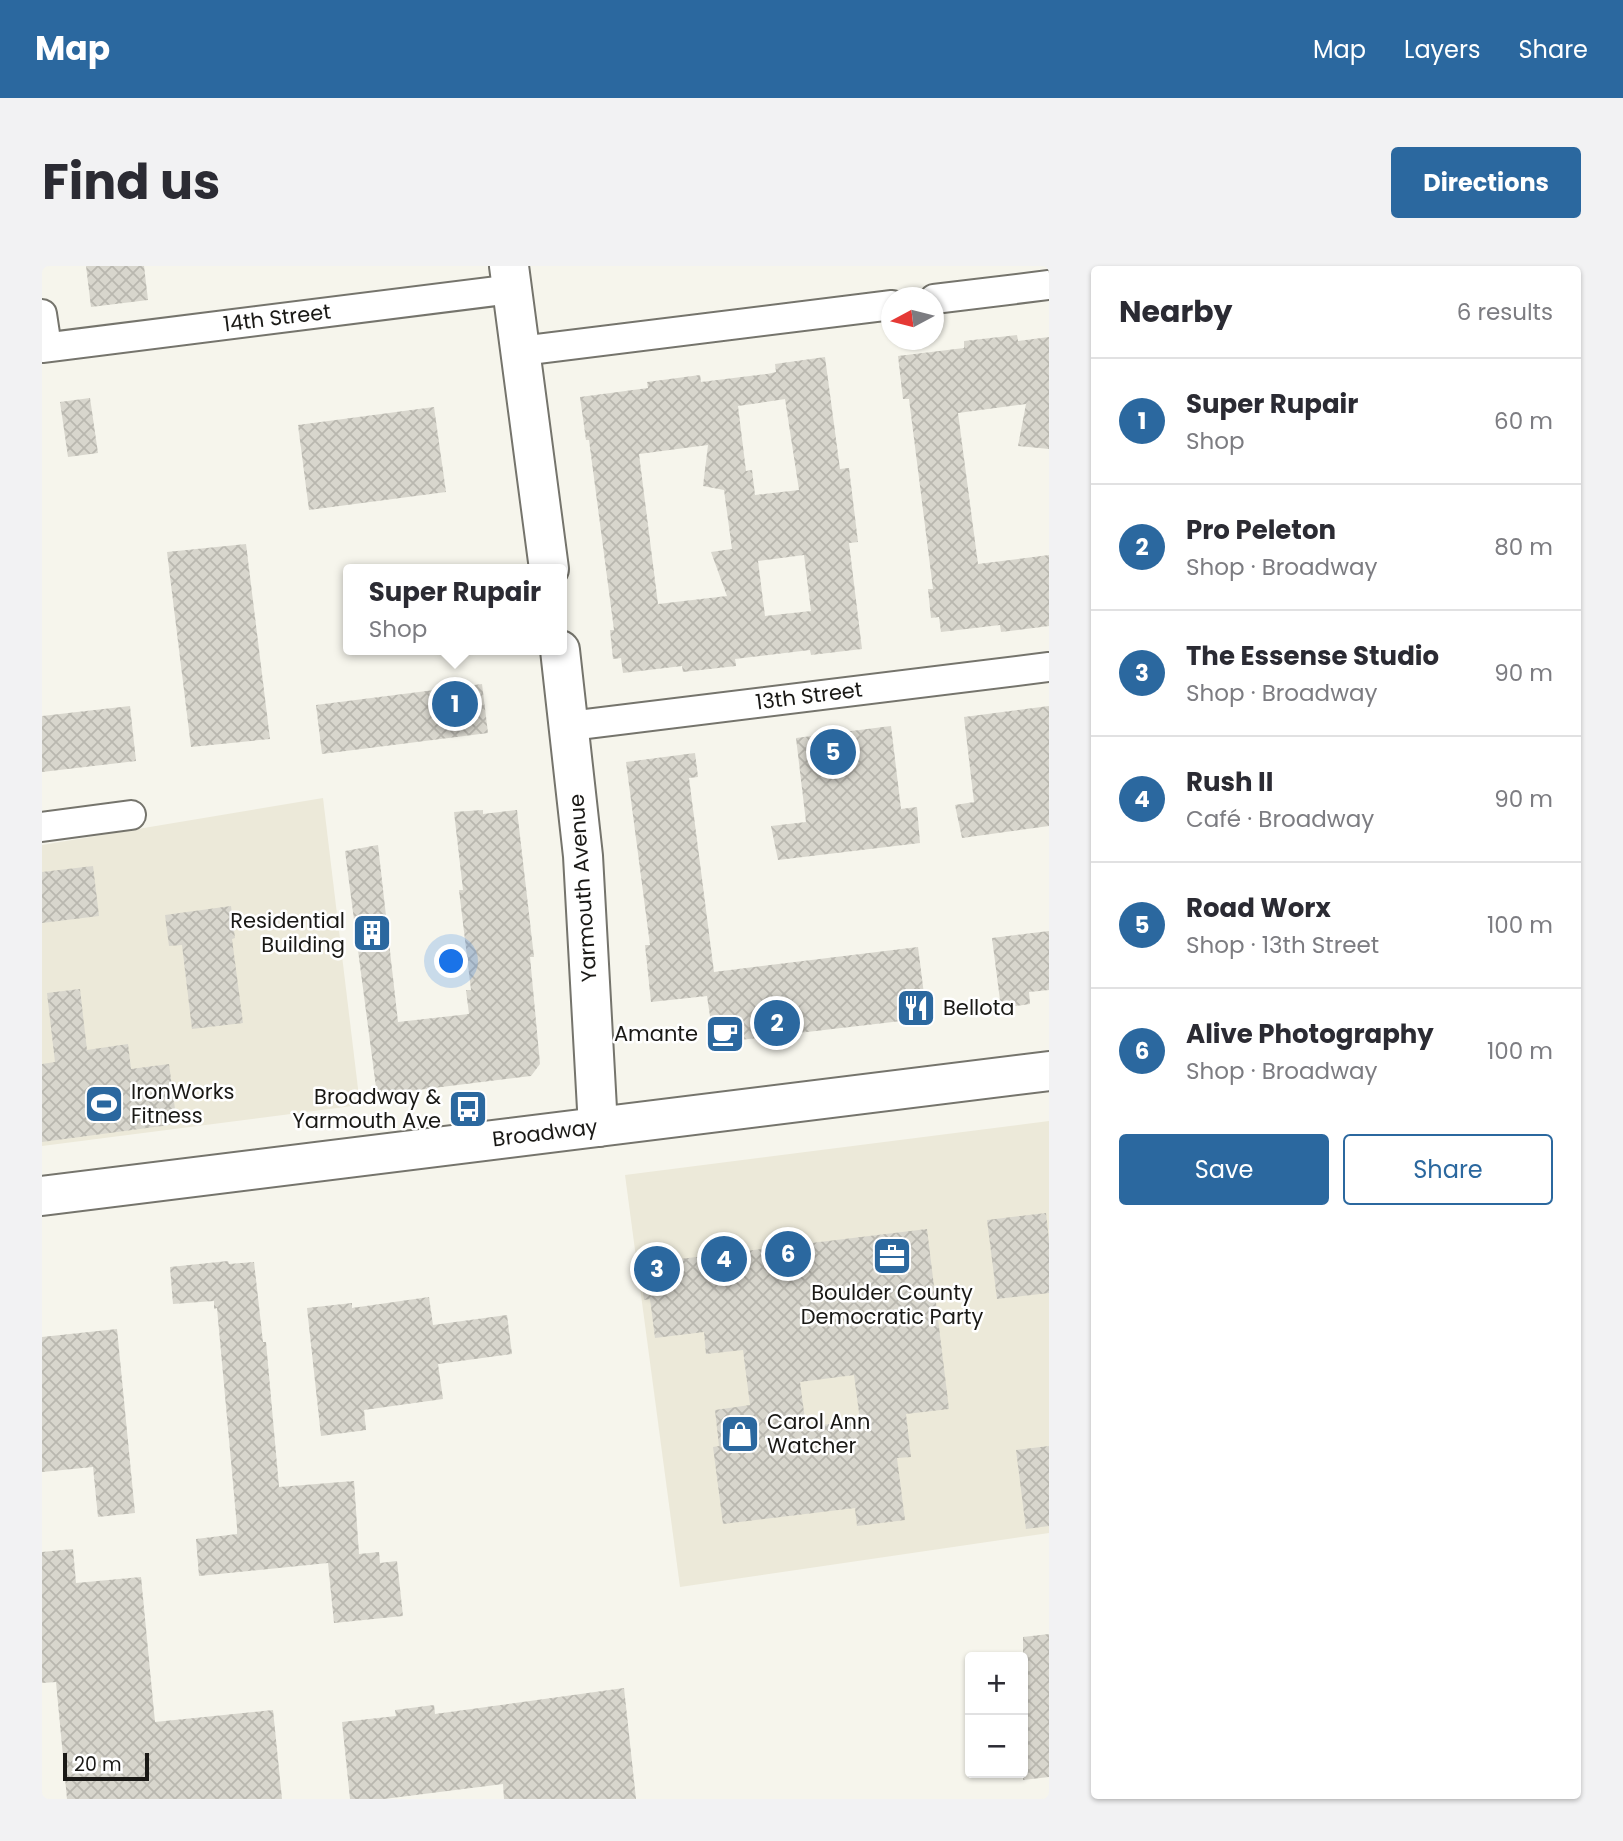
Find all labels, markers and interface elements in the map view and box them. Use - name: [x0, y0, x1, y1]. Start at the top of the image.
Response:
- text: Map: [35, 25, 110, 72]
- text: Map: [1313, 33, 1366, 66]
- text: Layers: [1404, 33, 1480, 66]
- text: Share: [1518, 33, 1588, 66]
- button: Directions: [1391, 147, 1581, 218]
- text: Find us: [42, 148, 220, 216]
- north arrow: [881, 287, 944, 350]
- text: Nearby: [1119, 290, 1233, 333]
- text: 6 results: [1457, 296, 1553, 328]
- street label: 14th Street: [222, 297, 332, 338]
- text: Super Rupair: [1186, 386, 1358, 422]
- text: 1: [1138, 405, 1146, 437]
- text: 60 m: [1494, 405, 1553, 437]
- text: Shop: [1186, 425, 1245, 457]
- text: Pro Peleton: [1186, 512, 1336, 548]
- text: 2: [1135, 531, 1149, 563]
- text: 80 m: [1494, 531, 1553, 563]
- text: Shop · Broadway: [1186, 551, 1378, 583]
- popup: [343, 564, 567, 655]
- text: Super Rupair: [369, 574, 541, 610]
- text: Shop: [369, 613, 427, 645]
- text: The Essense Studio: [1186, 638, 1439, 674]
- text: 3: [1135, 657, 1149, 689]
- text: 90 m: [1494, 657, 1553, 689]
- street label: 13th Street: [754, 675, 864, 716]
- text: Shop · Broadway: [1186, 677, 1378, 709]
- pin: 1: [432, 678, 478, 730]
- pin: 5: [810, 726, 856, 778]
- text: Rush II: [1186, 764, 1273, 800]
- text: 4: [1134, 783, 1150, 815]
- text: 90 m: [1494, 783, 1553, 815]
- street label: Yarmouth Avenue: [561, 793, 604, 983]
- text: Café · Broadway: [1186, 803, 1374, 835]
- text: Road Worx: [1186, 890, 1331, 926]
- place label: Residential Building: [230, 906, 345, 959]
- text: 5: [1135, 909, 1149, 941]
- text: 100 m: [1487, 909, 1553, 941]
- building icon: Residential Building: [351, 912, 393, 954]
- text: Shop · 13th Street: [1186, 929, 1379, 961]
- your location: [434, 944, 468, 978]
- restaurant icon: Bellota: [895, 987, 937, 1029]
- place label: Bellota: [943, 993, 1015, 1022]
- pin: 2: [754, 997, 800, 1049]
- cafe icon: Amante: [704, 1013, 746, 1055]
- text: Alive Photography: [1186, 1016, 1434, 1052]
- place label: Amante: [614, 1019, 698, 1048]
- text: 6: [1135, 1035, 1149, 1067]
- text: 100 m: [1487, 1035, 1553, 1067]
- text: Shop · Broadway: [1186, 1055, 1378, 1087]
- place label: IronWorks Fitness: [131, 1077, 234, 1130]
- place label: Broadway & Yarmouth Ave: [293, 1082, 441, 1135]
- sports icon: IronWorks Fitness: [83, 1083, 125, 1125]
- bus stop icon: Broadway & Yarmouth Ave: [447, 1088, 489, 1130]
- street label: Broadway: [491, 1112, 599, 1153]
- button: Save: [1119, 1134, 1329, 1205]
- button: Share: [1343, 1134, 1553, 1205]
- pin: 6: [765, 1228, 811, 1280]
- pin: 4: [701, 1233, 747, 1285]
- office icon: Boulder County Democratic Party: [871, 1235, 913, 1277]
- pin: 3: [634, 1243, 680, 1295]
- place label: Boulder County Democratic Party: [801, 1278, 983, 1331]
- place label: Carol Ann Watcher: [767, 1407, 871, 1460]
- shop icon: Carol Ann Watcher: [719, 1413, 761, 1455]
- map controls: [965, 1652, 1028, 1778]
- button: +: [965, 1652, 1028, 1715]
- button: −: [965, 1715, 1028, 1778]
- scale bar: [63, 1750, 149, 1782]
- text: 20 m: [74, 1751, 122, 1778]

